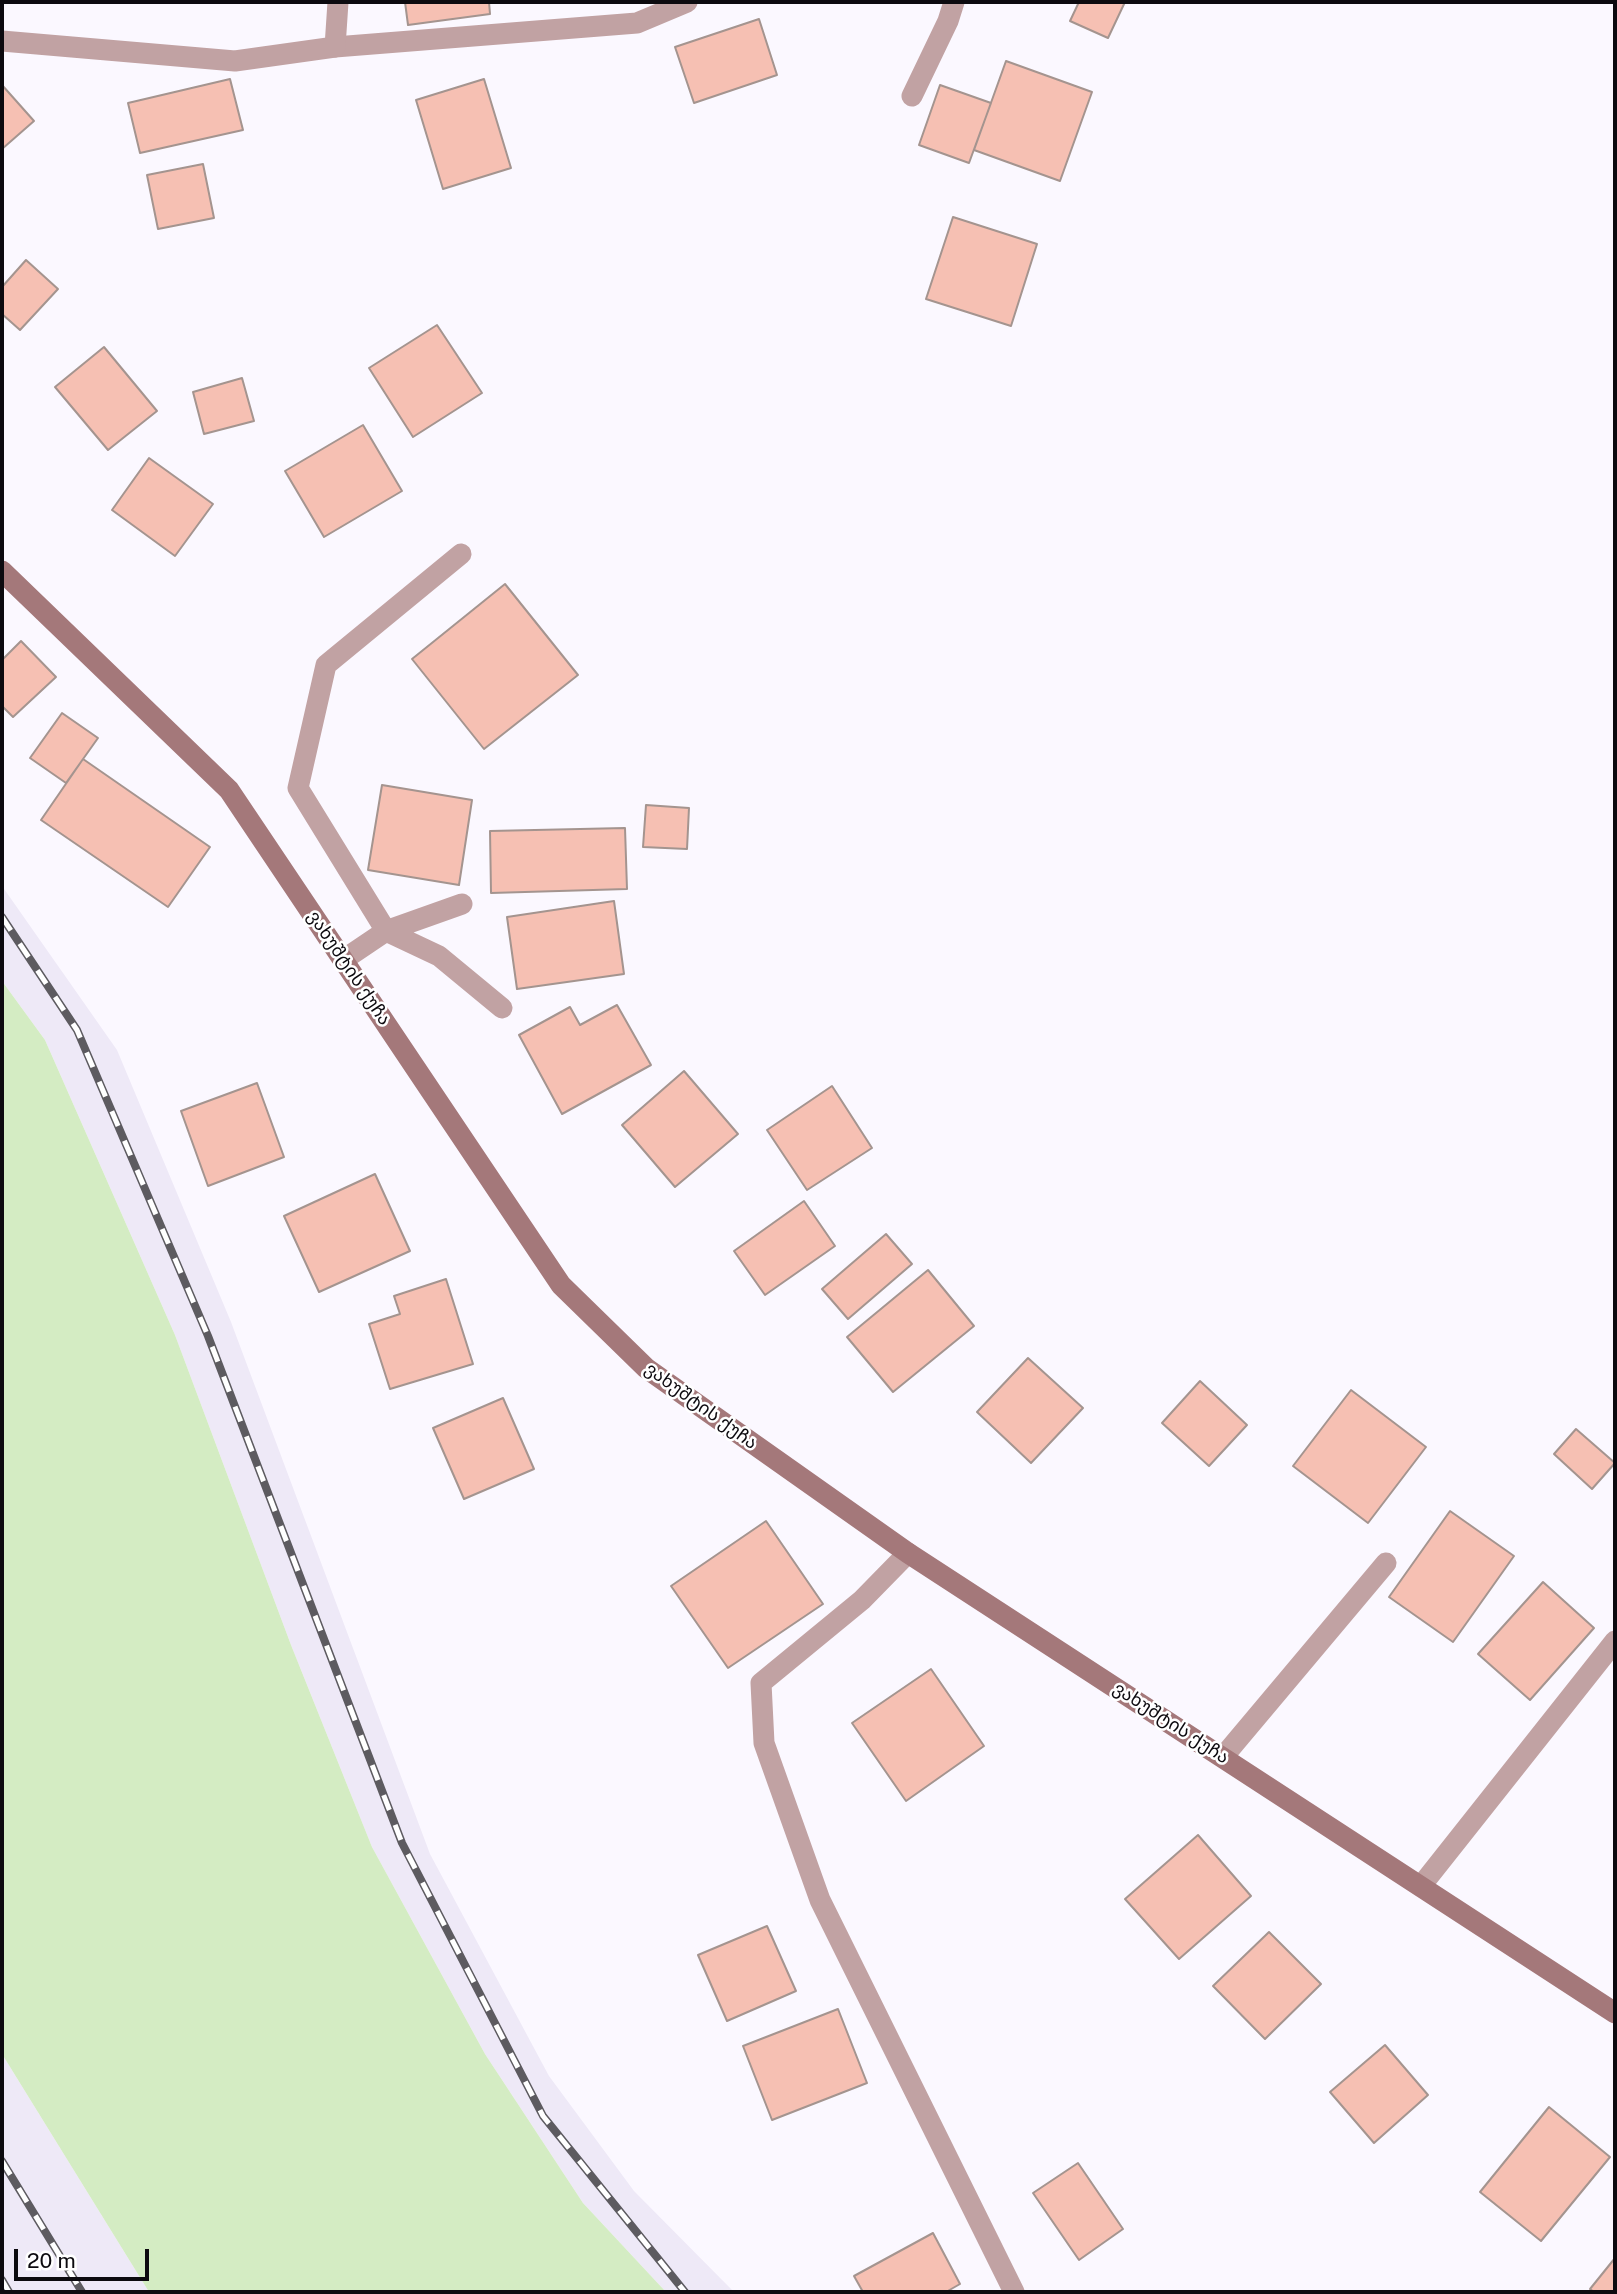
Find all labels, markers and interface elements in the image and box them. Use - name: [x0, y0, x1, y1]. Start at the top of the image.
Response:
- street label: ვახუშტის ქუჩა: [303, 907, 395, 1029]
- street label: ვახუშტის ქუჩა: [641, 1358, 761, 1454]
- street label: ვახუშტის ქუჩა: [1109, 1678, 1233, 1768]
- scale bar: [18, 2234, 152, 2278]
- text: 20 m: [27, 2248, 76, 2273]

